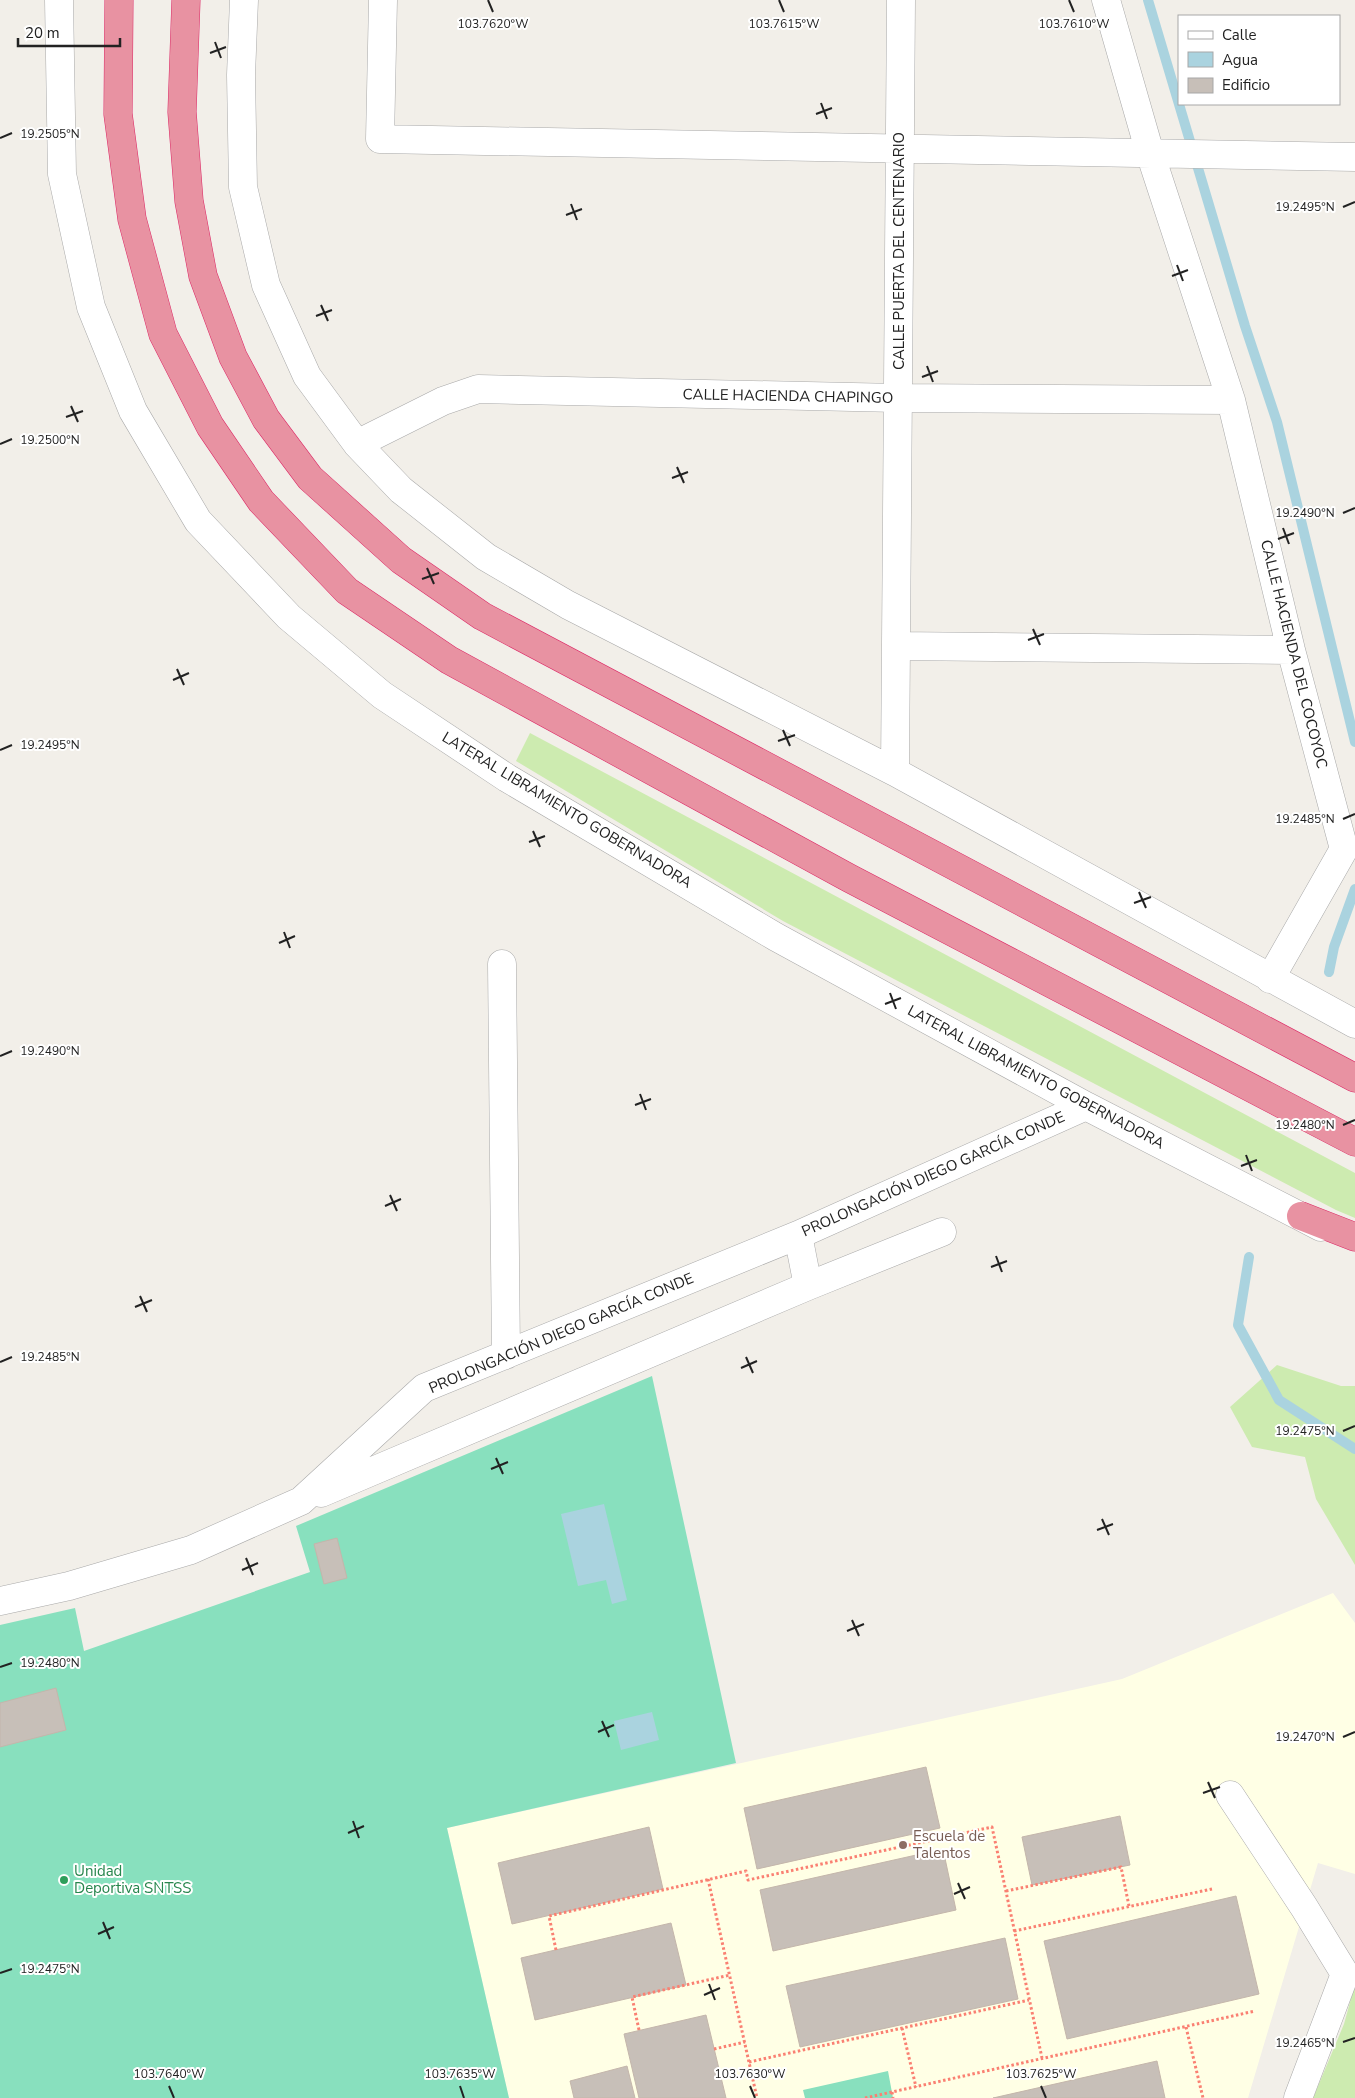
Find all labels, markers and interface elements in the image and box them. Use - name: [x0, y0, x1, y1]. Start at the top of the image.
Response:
- scale bar: [18, 15, 120, 47]
- legend: [1178, 15, 1340, 105]
- text: 103.7620°W: [457, 16, 529, 32]
- text: 103.7615°W: [748, 16, 820, 32]
- text: 103.7610°W: [1038, 16, 1110, 32]
- text: 20 m: [25, 23, 60, 43]
- text: Calle: [1222, 25, 1257, 45]
- text: Agua: [1222, 50, 1258, 70]
- text: Edificio: [1222, 75, 1270, 95]
- text: 19.2505°N: [20, 126, 80, 142]
- street label: CALLE PUERTA DEL CENTENARIO: [889, 132, 909, 370]
- text: 19.2495°N: [1275, 199, 1335, 215]
- street label: CALLE HACIENDA CHAPINGO: [683, 384, 893, 408]
- text: 19.2500°N: [20, 432, 80, 448]
- text: 19.2490°N: [1275, 505, 1335, 521]
- street label: CALLE HACIENDA DEL COCOYOC: [1256, 538, 1332, 770]
- street label: LATERAL LIBRAMIENTO GOBERNADORA: [438, 727, 696, 893]
- text: 19.2495°N: [20, 737, 80, 753]
- text: 19.2485°N: [1275, 811, 1335, 827]
- street label: LATERAL LIBRAMIENTO GOBERNADORA: [904, 1001, 1168, 1153]
- text: 19.2490°N: [20, 1043, 80, 1059]
- street label: PROLONGACIÓN DIEGO GARCÍA CONDE: [798, 1106, 1068, 1241]
- text: 19.2480°N: [1275, 1117, 1335, 1133]
- street label: PROLONGACIÓN DIEGO GARCÍA CONDE: [425, 1267, 696, 1398]
- text: 19.2485°N: [20, 1349, 80, 1365]
- text: 19.2475°N: [1275, 1423, 1335, 1439]
- text: 19.2480°N: [20, 1655, 80, 1671]
- text: 19.2470°N: [1275, 1729, 1335, 1745]
- place label: Escuela de Talentos: [913, 1826, 985, 1863]
- marker: Escuela de Talentos: [897, 1839, 909, 1851]
- place label: Unidad Deportiva SNTSS: [74, 1861, 192, 1898]
- marker: Unidad Deportiva SNTSS: [58, 1874, 70, 1886]
- text: 19.2475°N: [20, 1961, 80, 1977]
- text: 19.2465°N: [1275, 2035, 1335, 2051]
- text: 103.7640°W: [133, 2066, 205, 2082]
- text: 103.7635°W: [424, 2066, 496, 2082]
- text: 103.7630°W: [714, 2066, 786, 2082]
- text: 103.7625°W: [1005, 2066, 1077, 2082]

